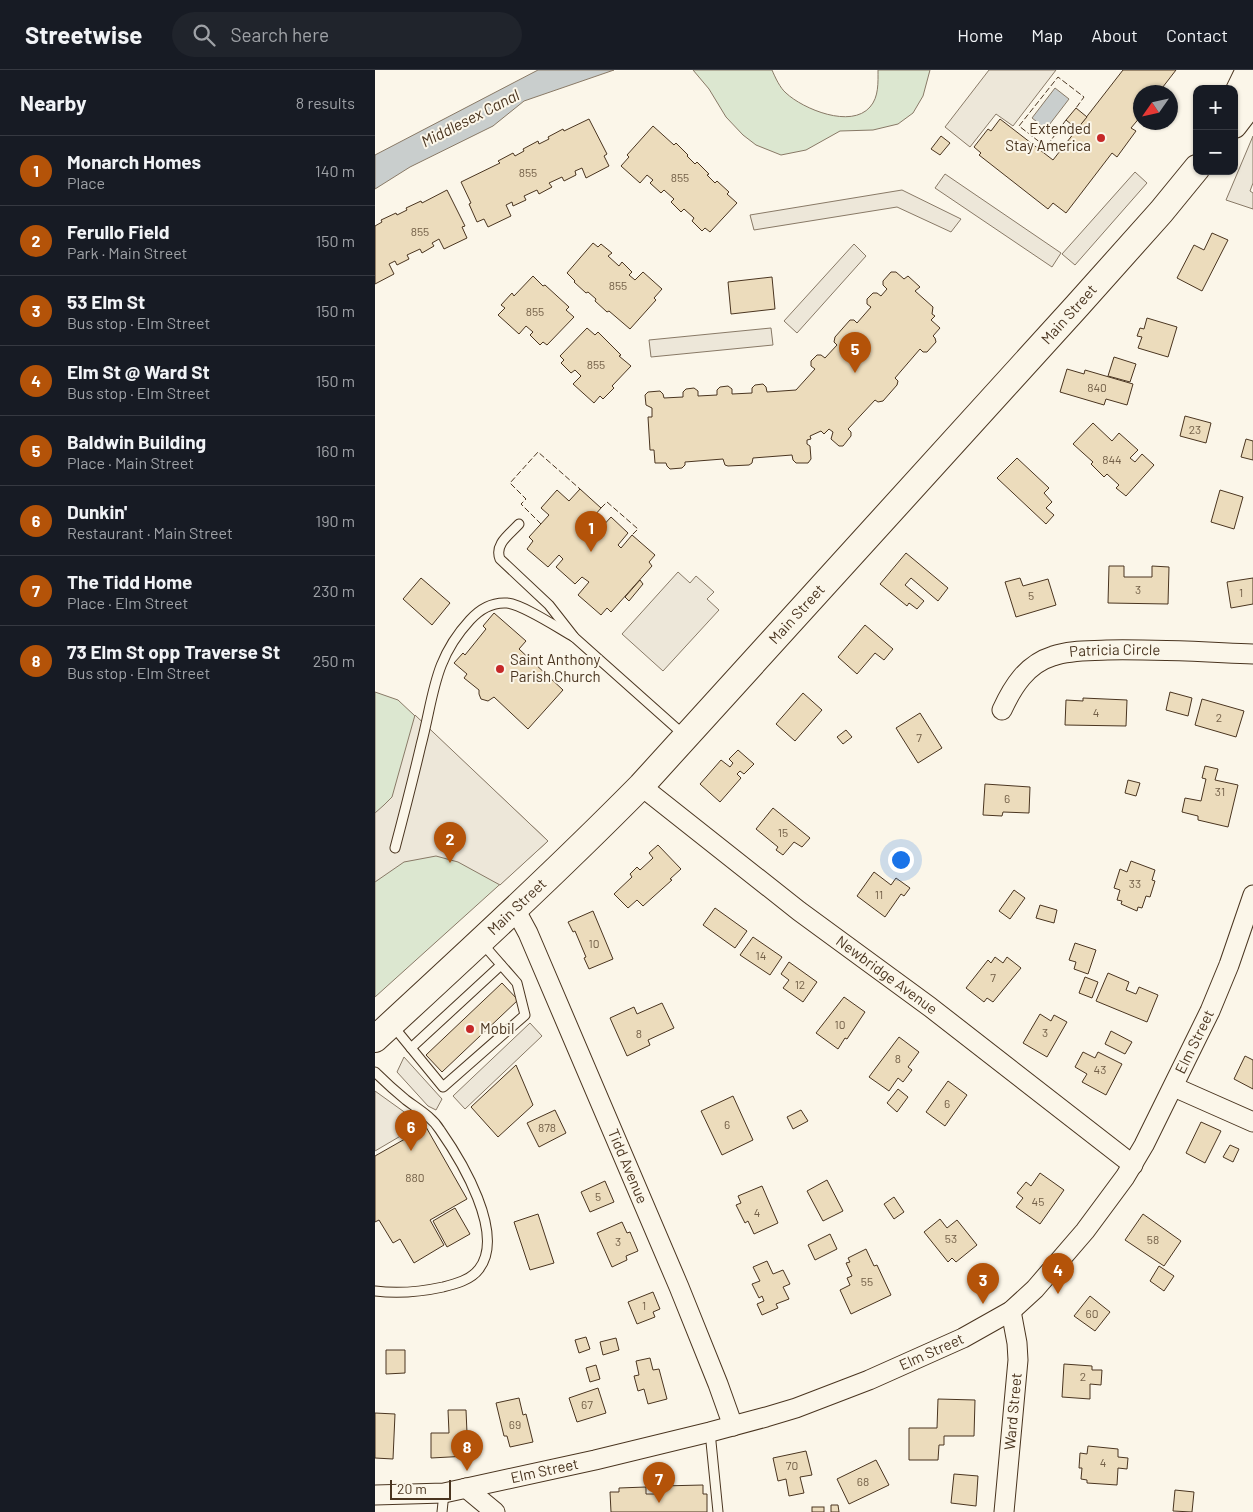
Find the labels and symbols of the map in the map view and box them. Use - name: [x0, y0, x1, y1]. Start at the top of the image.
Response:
- water label: Middlesex Canal: [417, 84, 523, 151]
- north arrow: [1133, 85, 1178, 130]
- place label: Extended Stay America: [1005, 119, 1091, 154]
- marker: Extended Stay America: [1095, 132, 1107, 144]
- house number: 855: [519, 165, 537, 179]
- house number: 855: [671, 170, 689, 184]
- house number: 855: [411, 224, 429, 238]
- house number: 855: [609, 278, 627, 292]
- street label: Main Street: [1037, 280, 1100, 347]
- house number: 855: [526, 304, 544, 318]
- pin: 5: [839, 332, 871, 373]
- house number: 855: [587, 357, 605, 371]
- house number: 840: [1087, 380, 1107, 394]
- house number: 23: [1189, 422, 1201, 436]
- house number: 844: [1102, 452, 1122, 466]
- pin: 1: [575, 511, 607, 552]
- street label: Main Street: [765, 580, 828, 647]
- house number: 3: [1135, 582, 1141, 596]
- house number: 1: [1239, 585, 1243, 599]
- house number: 5: [1028, 588, 1034, 602]
- street label: Patricia Circle: [1068, 640, 1161, 660]
- place label: Saint Anthony Parish Church: [510, 650, 601, 685]
- marker: Saint Anthony Parish Church: [494, 663, 506, 675]
- house number: 4: [1093, 705, 1099, 719]
- house number: 2: [1216, 710, 1222, 724]
- house number: 7: [916, 730, 922, 744]
- house number: 31: [1215, 784, 1225, 798]
- house number: 6: [1004, 791, 1010, 805]
- pin: 2: [434, 822, 466, 863]
- house number: 15: [778, 825, 788, 839]
- your location: [888, 847, 914, 873]
- street label: Main Street: [483, 874, 550, 938]
- house number: 33: [1129, 876, 1141, 890]
- house number: 11: [875, 887, 883, 901]
- street label: Newbridge Avenue: [833, 931, 941, 1017]
- house number: 10: [589, 936, 599, 950]
- house number: 14: [756, 948, 766, 962]
- house number: 7: [990, 970, 996, 984]
- house number: 12: [795, 977, 805, 991]
- street label: Elm Street: [1171, 1007, 1217, 1076]
- house number: 10: [835, 1017, 845, 1031]
- place label: Mobil: [480, 1019, 514, 1037]
- marker: Mobil: [464, 1023, 476, 1035]
- house number: 3: [1042, 1025, 1048, 1039]
- house number: 8: [636, 1026, 642, 1040]
- house number: 8: [895, 1051, 901, 1065]
- house number: 43: [1094, 1062, 1106, 1076]
- house number: 6: [944, 1096, 950, 1110]
- pin: 6: [395, 1110, 427, 1151]
- house number: 6: [724, 1117, 730, 1131]
- house number: 878: [538, 1120, 556, 1134]
- street label: Tidd Avenue: [605, 1126, 652, 1206]
- house number: 880: [405, 1170, 425, 1184]
- house number: 5: [595, 1189, 601, 1203]
- house number: 45: [1032, 1194, 1044, 1208]
- house number: 4: [754, 1205, 760, 1219]
- house number: 53: [945, 1231, 957, 1245]
- house number: 58: [1147, 1232, 1159, 1246]
- house number: 3: [615, 1234, 621, 1248]
- pin: 4: [1042, 1253, 1074, 1294]
- pin: 3: [967, 1263, 999, 1304]
- house number: 55: [861, 1274, 873, 1288]
- house number: 1: [642, 1298, 646, 1312]
- house number: 60: [1086, 1306, 1098, 1320]
- street label: Elm Street: [896, 1329, 966, 1373]
- house number: 2: [1080, 1369, 1086, 1383]
- street label: Ward Street: [1000, 1372, 1025, 1451]
- house number: 67: [581, 1397, 593, 1411]
- house number: 69: [509, 1417, 521, 1431]
- pin: 8: [451, 1430, 483, 1471]
- street label: Elm Street: [509, 1454, 580, 1486]
- house number: 4: [1100, 1455, 1106, 1469]
- house number: 70: [786, 1458, 798, 1472]
- pin: 7: [643, 1462, 675, 1503]
- house number: 68: [857, 1474, 869, 1488]
- scale bar: [390, 1477, 451, 1500]

